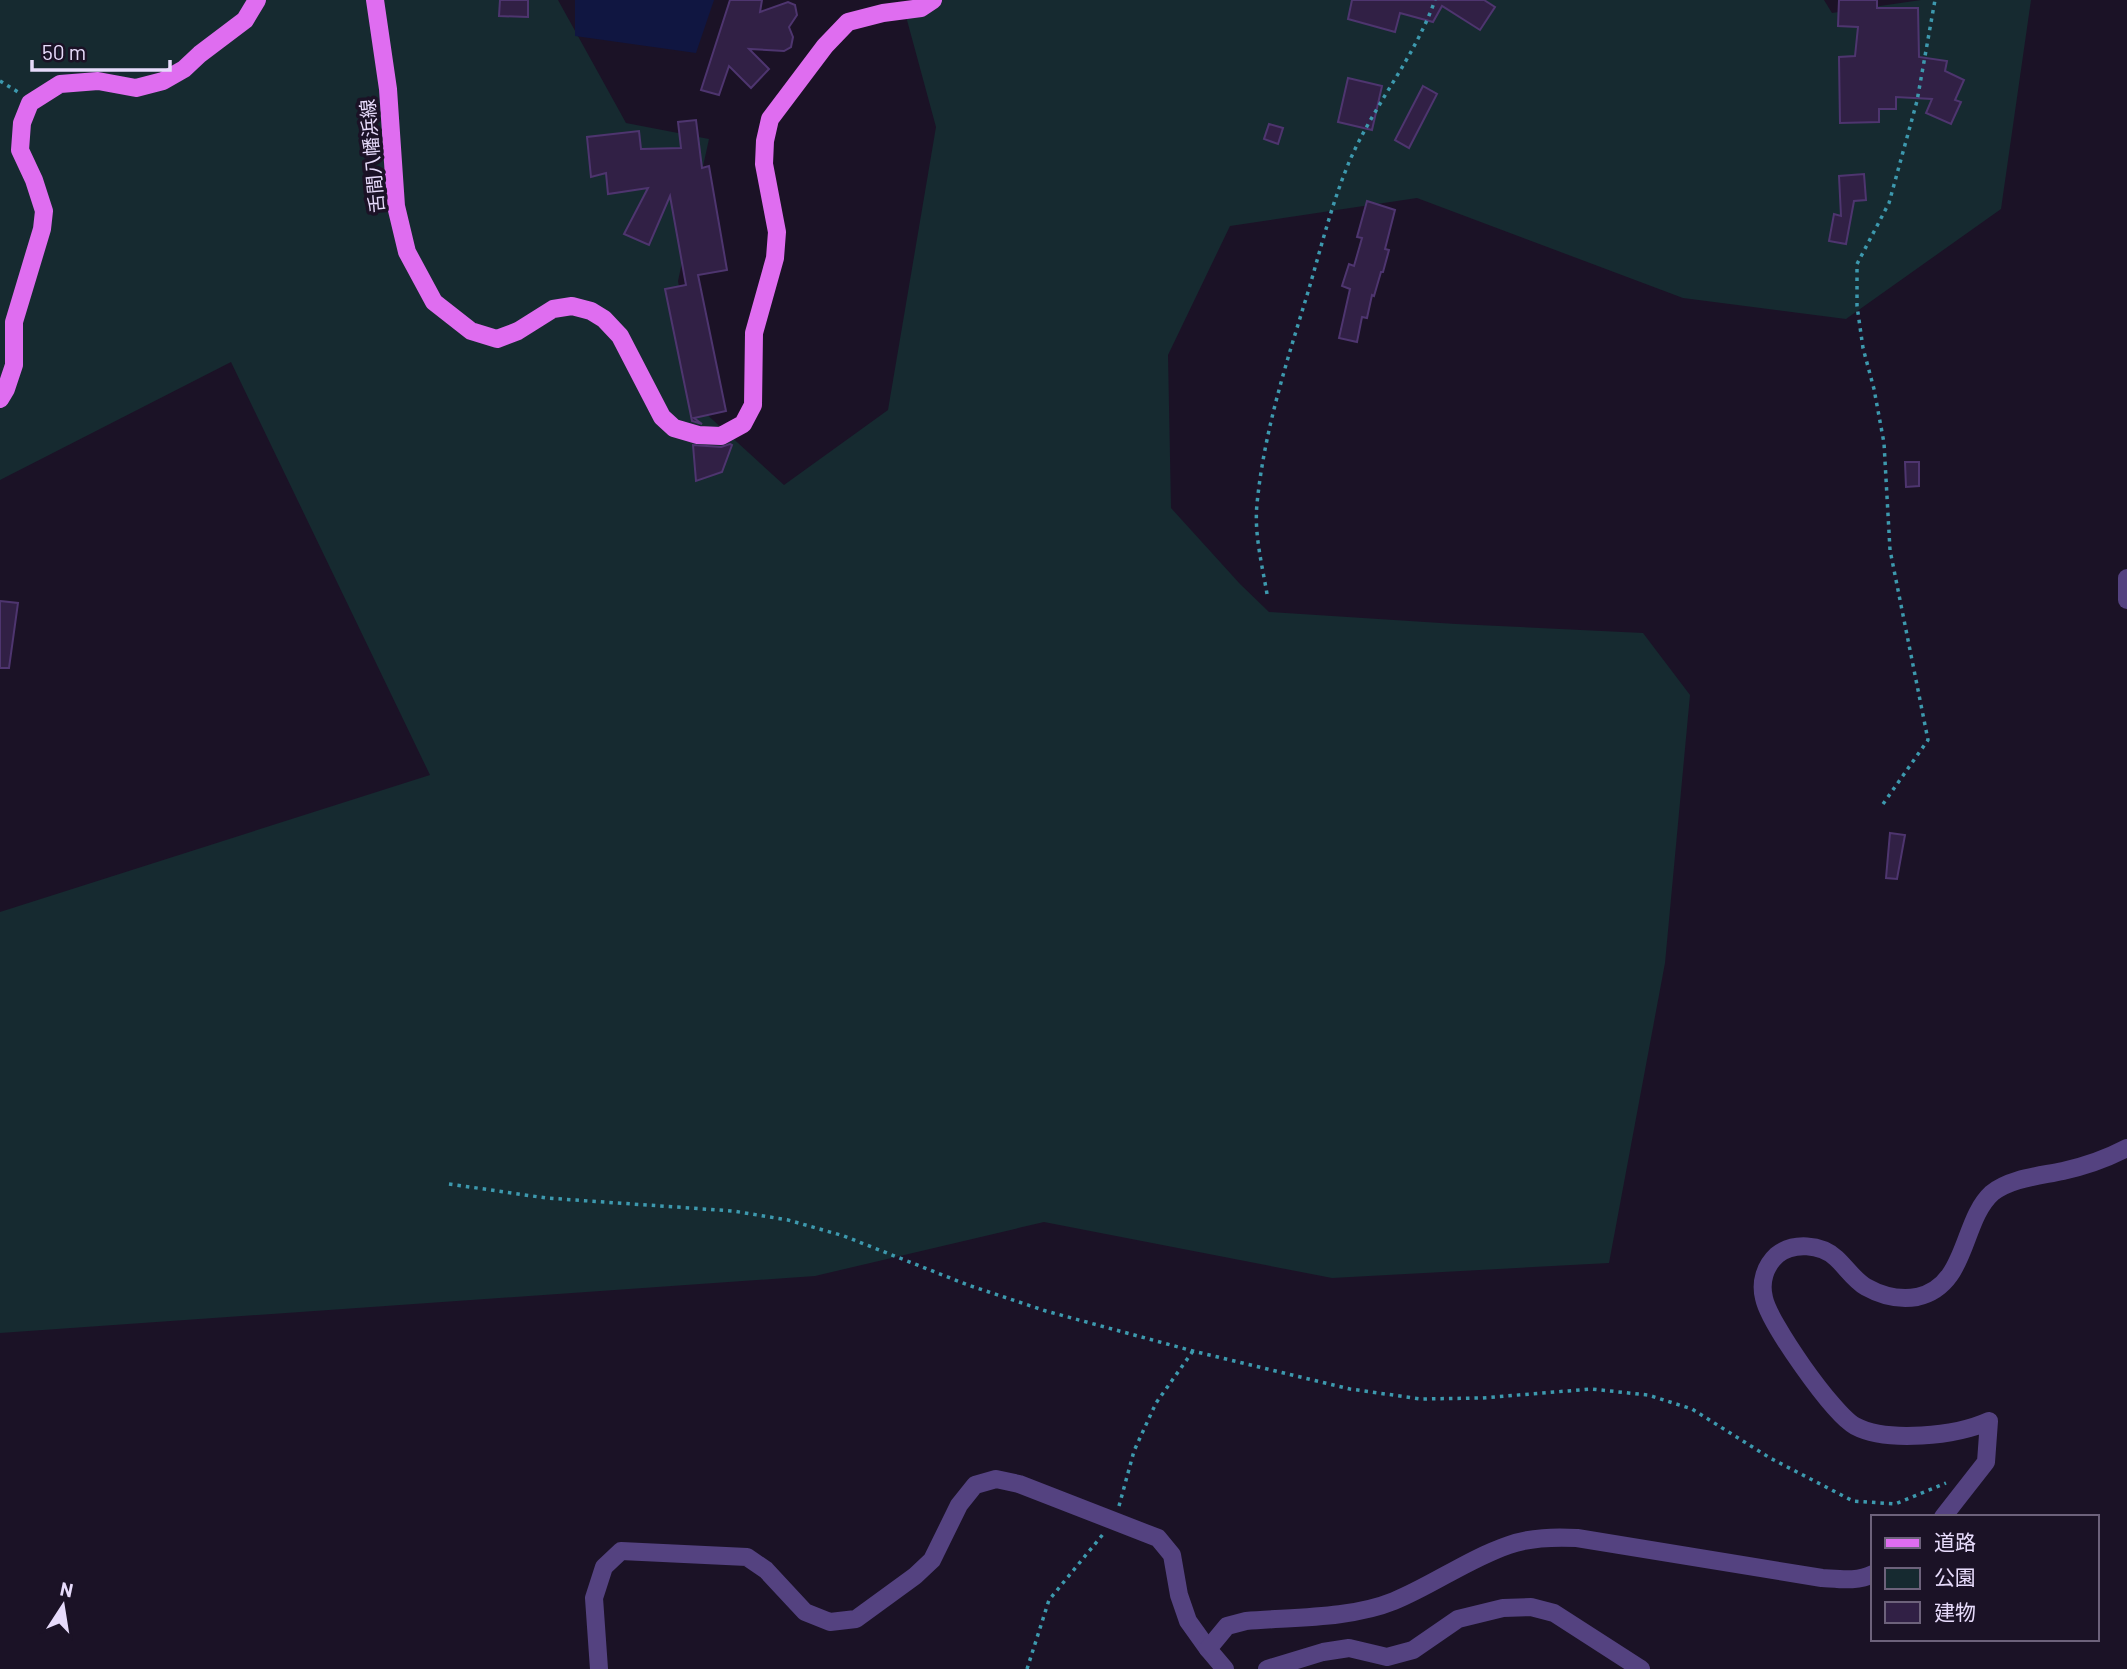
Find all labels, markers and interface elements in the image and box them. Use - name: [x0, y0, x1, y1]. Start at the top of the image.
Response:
- scale bar: [32, 28, 170, 72]
- text: 50 m: [42, 39, 86, 64]
- street label: 舌間八幡浜線: [355, 98, 388, 214]
- legend: [1871, 1515, 2099, 1641]
- text: 道路: [1934, 1529, 1976, 1554]
- text: 公園: [1934, 1564, 1976, 1589]
- north arrow: [28, 1571, 98, 1641]
- text: N: [58, 1576, 75, 1601]
- text: 建物: [1934, 1599, 1976, 1624]

